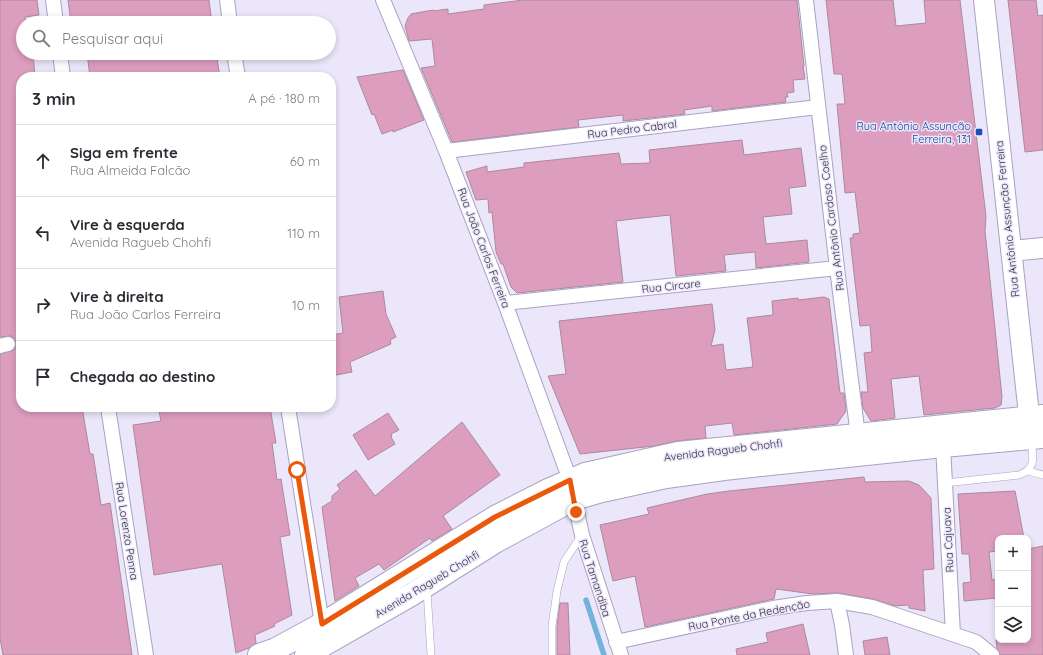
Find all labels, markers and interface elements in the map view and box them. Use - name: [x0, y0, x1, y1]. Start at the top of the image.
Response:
- search box: [16, 16, 336, 60]
- icon: search: [30, 27, 52, 49]
- text: Pesquisar aqui: [62, 29, 163, 48]
- text: 3 min: [32, 88, 76, 109]
- text: A pé · 180 m: [248, 90, 320, 106]
- street label: Rua Pedro Cabral: [586, 117, 678, 141]
- place label: Rua Antônio Assunção Ferreira, 131: [857, 119, 971, 146]
- marker: Rua Antônio Assunção Ferreira, 131: [974, 127, 984, 137]
- street label: Rua Antônio Assunção Ferreira: [992, 140, 1022, 298]
- text: Siga em frente: [70, 143, 178, 162]
- street label: Rua Antônio Cardoso Coelho: [815, 144, 847, 292]
- icon: ahead: [32, 150, 54, 172]
- text: 60 m: [290, 153, 320, 169]
- text: Rua Almeida Falcão: [70, 162, 190, 178]
- street label: Rua João Carlos Ferreira: [455, 186, 513, 310]
- text: Vire à esquerda: [70, 215, 185, 234]
- icon: left: [32, 222, 54, 244]
- text: 110 m: [287, 225, 320, 241]
- text: Avenida Ragueb Chohfi: [70, 234, 211, 250]
- street label: Rua Circare: [641, 276, 701, 296]
- text: Vire à direita: [70, 287, 164, 306]
- icon: right: [32, 294, 54, 316]
- text: 10 m: [292, 297, 320, 313]
- text: Rua João Carlos Ferreira: [70, 306, 221, 322]
- icon: arrive: [32, 366, 54, 388]
- text: Chegada ao destino: [70, 367, 215, 386]
- street label: Avenida Ragueb Chohfi: [663, 436, 783, 464]
- route start: [288, 461, 306, 479]
- street label: Rua Lorenzo Penna: [112, 481, 142, 581]
- route end: [567, 503, 585, 521]
- street label: Rua Cajuava: [939, 507, 957, 573]
- map controls: [995, 535, 1031, 643]
- button: +: [995, 535, 1031, 571]
- street label: Rua Tamandiba: [576, 537, 614, 619]
- street label: Avenida Ragueb Chohfi: [372, 547, 482, 621]
- button: −: [995, 571, 1031, 607]
- street label: Rua Ponte da Redenção: [687, 596, 811, 634]
- button: layers: [995, 607, 1031, 643]

